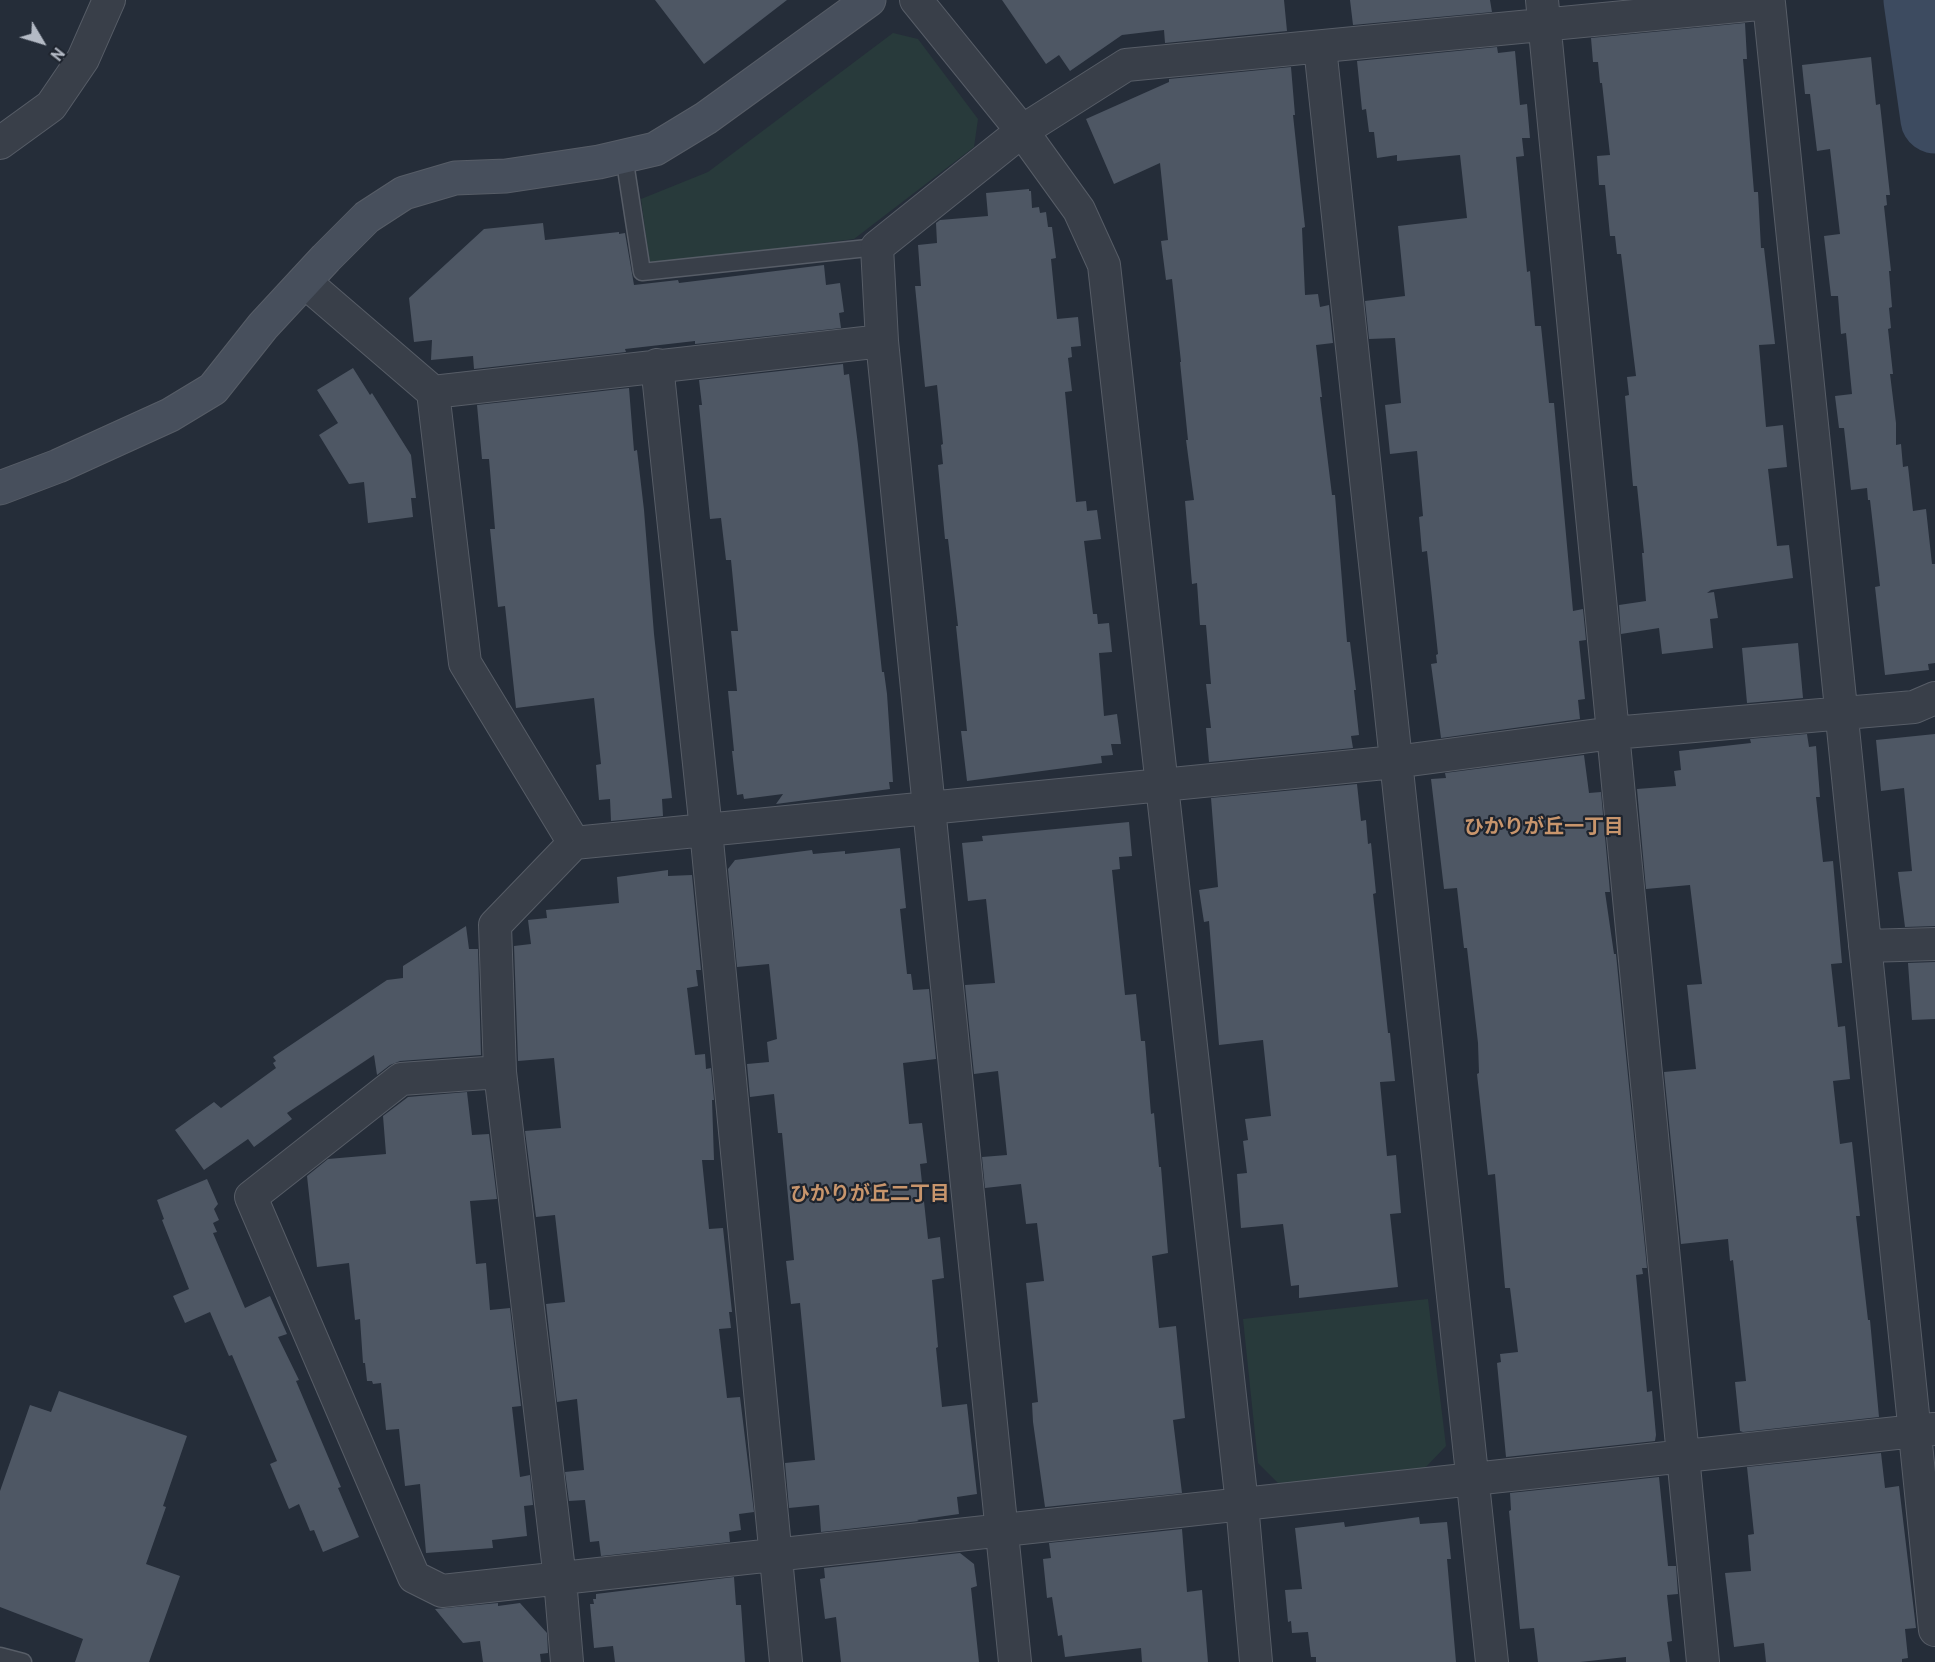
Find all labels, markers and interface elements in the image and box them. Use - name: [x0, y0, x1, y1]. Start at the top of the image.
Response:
- north arrow: [12, 12, 72, 72]
- text: N: [45, 42, 68, 64]
- district label: ひかりが丘一丁目: [1464, 817, 1624, 841]
- district label: ひかりが丘二丁目: [790, 1184, 950, 1208]

